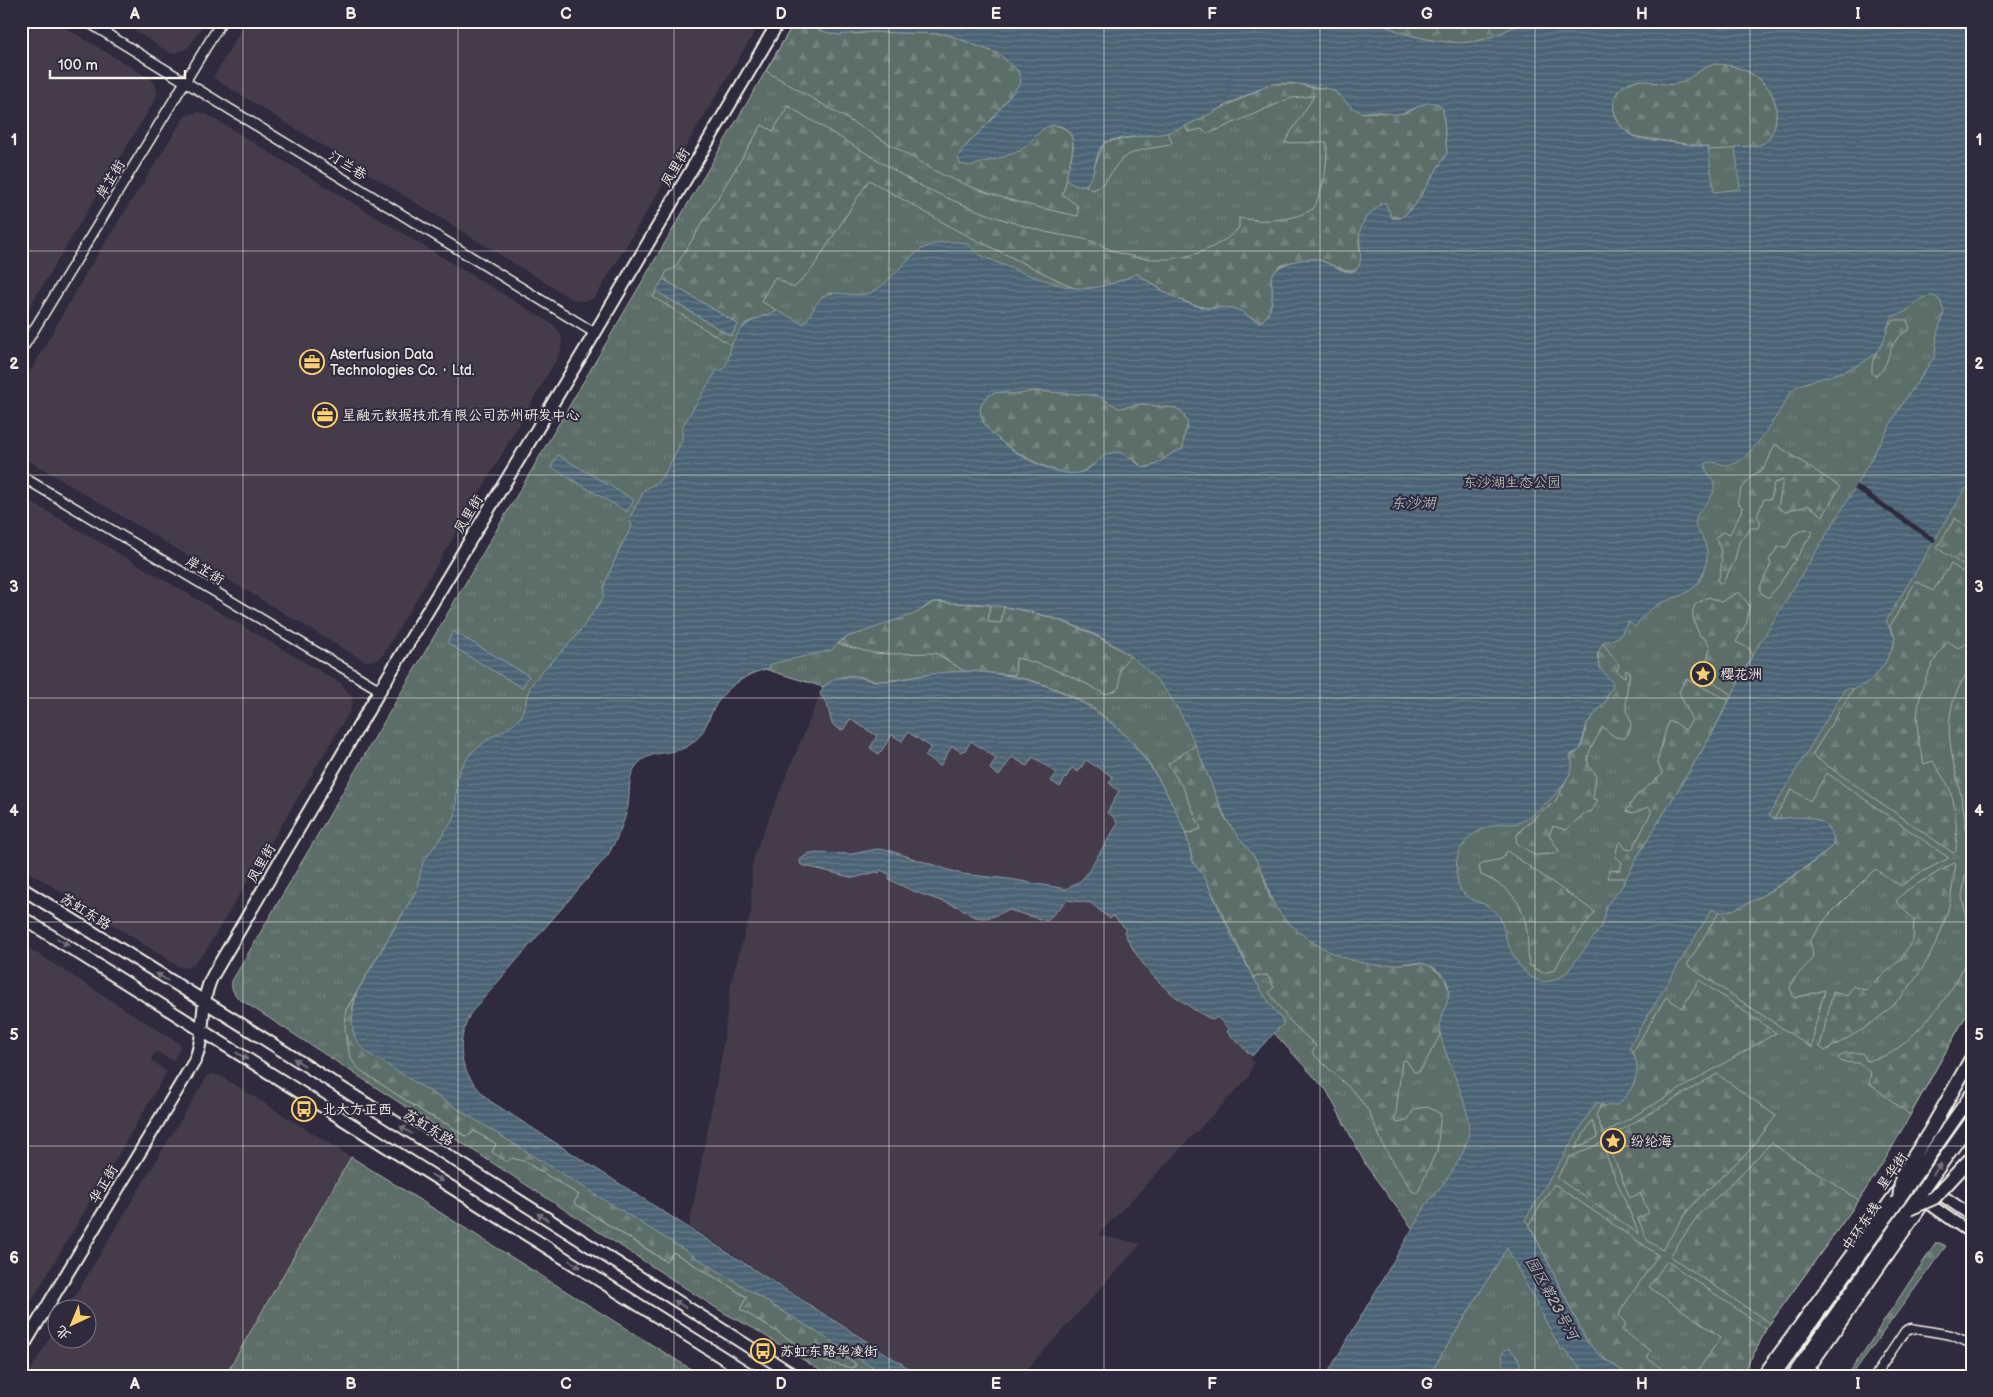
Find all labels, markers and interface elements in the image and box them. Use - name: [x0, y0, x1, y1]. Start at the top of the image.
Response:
- text: A: [129, 5, 140, 24]
- text: B: [345, 5, 357, 24]
- text: C: [560, 5, 572, 24]
- text: D: [775, 5, 787, 24]
- text: E: [991, 5, 1001, 24]
- text: F: [1207, 5, 1217, 24]
- text: G: [1421, 5, 1433, 24]
- text: H: [1636, 5, 1648, 24]
- text: I: [1855, 5, 1861, 24]
- scale bar: [50, 48, 185, 80]
- text: 100 m: [58, 56, 98, 75]
- text: 1: [11, 131, 17, 150]
- text: 1: [1976, 131, 1982, 150]
- street label: 凤里街: [657, 145, 694, 190]
- street label: 汀兰巷: [325, 147, 371, 184]
- street label: 岸芷街: [92, 157, 129, 202]
- place label: Asterfusion Data Technologies Co.，Ltd.: [330, 346, 475, 379]
- office icon: Asterfusion Data Technologies Co.，Ltd.: [299, 349, 325, 375]
- text: 2: [9, 355, 19, 374]
- text: 2: [1974, 355, 1984, 374]
- office icon: 星融元数据技术有限公司苏州研发中心: [312, 402, 338, 428]
- place label: 星融元数据技术有限公司苏州研发中心: [342, 407, 580, 424]
- park label: 东沙湖生态公园: [1463, 474, 1561, 491]
- street label: 凤里街: [450, 492, 487, 537]
- water label: 东沙湖: [1390, 494, 1437, 513]
- street label: 岸芷街: [182, 552, 227, 589]
- text: 3: [9, 578, 19, 597]
- text: 3: [1974, 578, 1984, 597]
- place icon: 樱花洲: [1690, 661, 1716, 687]
- place label: 樱花洲: [1720, 666, 1762, 683]
- text: 4: [9, 802, 19, 821]
- text: 4: [1974, 802, 1984, 821]
- street label: 凤里街: [244, 841, 279, 886]
- street label: 苏虹东路: [57, 889, 114, 933]
- one-way arrow: [56, 938, 69, 947]
- one-way arrow: [155, 972, 168, 981]
- text: 5: [9, 1026, 19, 1045]
- text: 5: [1974, 1026, 1984, 1045]
- one-way arrow: [236, 1052, 249, 1061]
- one-way arrow: [292, 1057, 306, 1066]
- bus stop icon: 北大方正西: [291, 1096, 317, 1122]
- place label: 北大方正西: [322, 1101, 392, 1118]
- street label: 苏虹东路: [400, 1105, 457, 1149]
- one-way arrow: [399, 1125, 412, 1134]
- place icon: 纷纶海: [1600, 1128, 1626, 1154]
- place label: 纷纶海: [1630, 1133, 1672, 1150]
- street label: 星华街: [1873, 1149, 1911, 1193]
- street label: 华正街: [85, 1162, 122, 1207]
- one-way arrow: [1932, 1162, 1942, 1176]
- one-way arrow: [431, 1173, 444, 1182]
- street label: 中环东线: [1838, 1198, 1884, 1254]
- one-way arrow: [537, 1212, 550, 1221]
- text: 6: [9, 1249, 19, 1268]
- text: 6: [1974, 1249, 1984, 1268]
- water label: 园区第23号河: [1521, 1253, 1584, 1346]
- one-way arrow: [568, 1260, 581, 1269]
- one-way arrow: [674, 1299, 687, 1308]
- north arrow: [48, 1300, 98, 1350]
- text: 北: [52, 1322, 74, 1344]
- bus stop icon: 苏虹东路华凌街: [750, 1338, 776, 1364]
- place label: 苏虹东路华凌街: [780, 1343, 878, 1360]
- text: A: [129, 1375, 140, 1394]
- text: B: [345, 1375, 357, 1394]
- text: C: [560, 1375, 572, 1394]
- text: D: [775, 1375, 787, 1394]
- text: E: [991, 1375, 1001, 1394]
- text: F: [1207, 1375, 1217, 1394]
- text: G: [1421, 1375, 1433, 1394]
- text: H: [1636, 1375, 1648, 1394]
- text: I: [1855, 1375, 1861, 1394]

